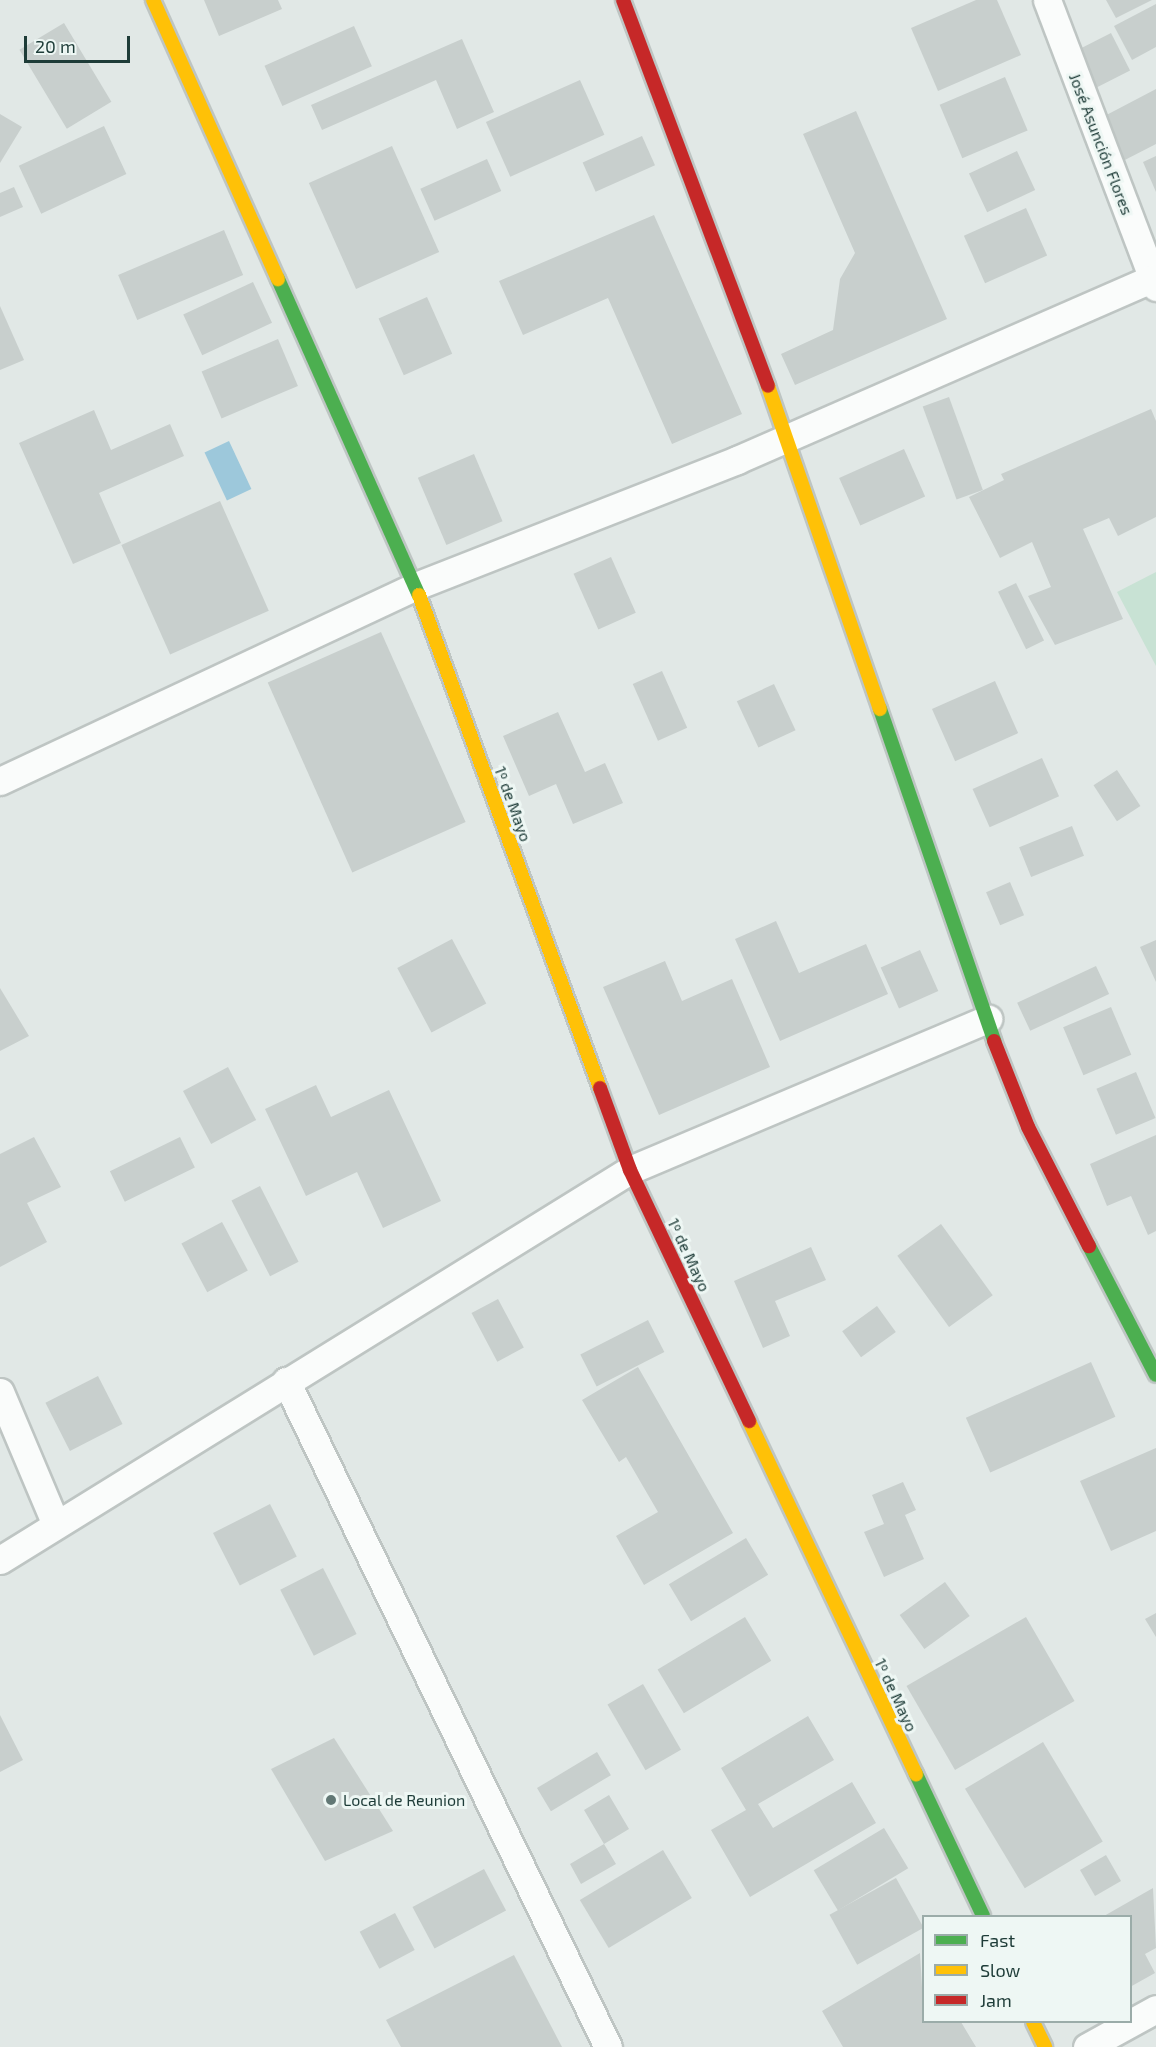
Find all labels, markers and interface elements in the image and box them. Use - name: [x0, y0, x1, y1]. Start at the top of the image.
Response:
- scale bar: [27, 24, 134, 62]
- text: 20 m: [35, 35, 76, 57]
- street label: José Asunción Flores: [1065, 70, 1137, 218]
- street label: 1º de Mayo: [491, 764, 535, 844]
- street label: 1º de Mayo: [664, 1215, 714, 1295]
- street label: 1º de Mayo: [871, 1655, 921, 1735]
- place label: Local de Reunion: [343, 1790, 466, 1810]
- marker: Local de Reunion: [324, 1793, 338, 1807]
- legend: [922, 1915, 1132, 2023]
- text: Fast: [980, 1929, 1015, 1951]
- text: Slow: [980, 1959, 1020, 1981]
- text: Jam: [980, 1989, 1012, 2011]

